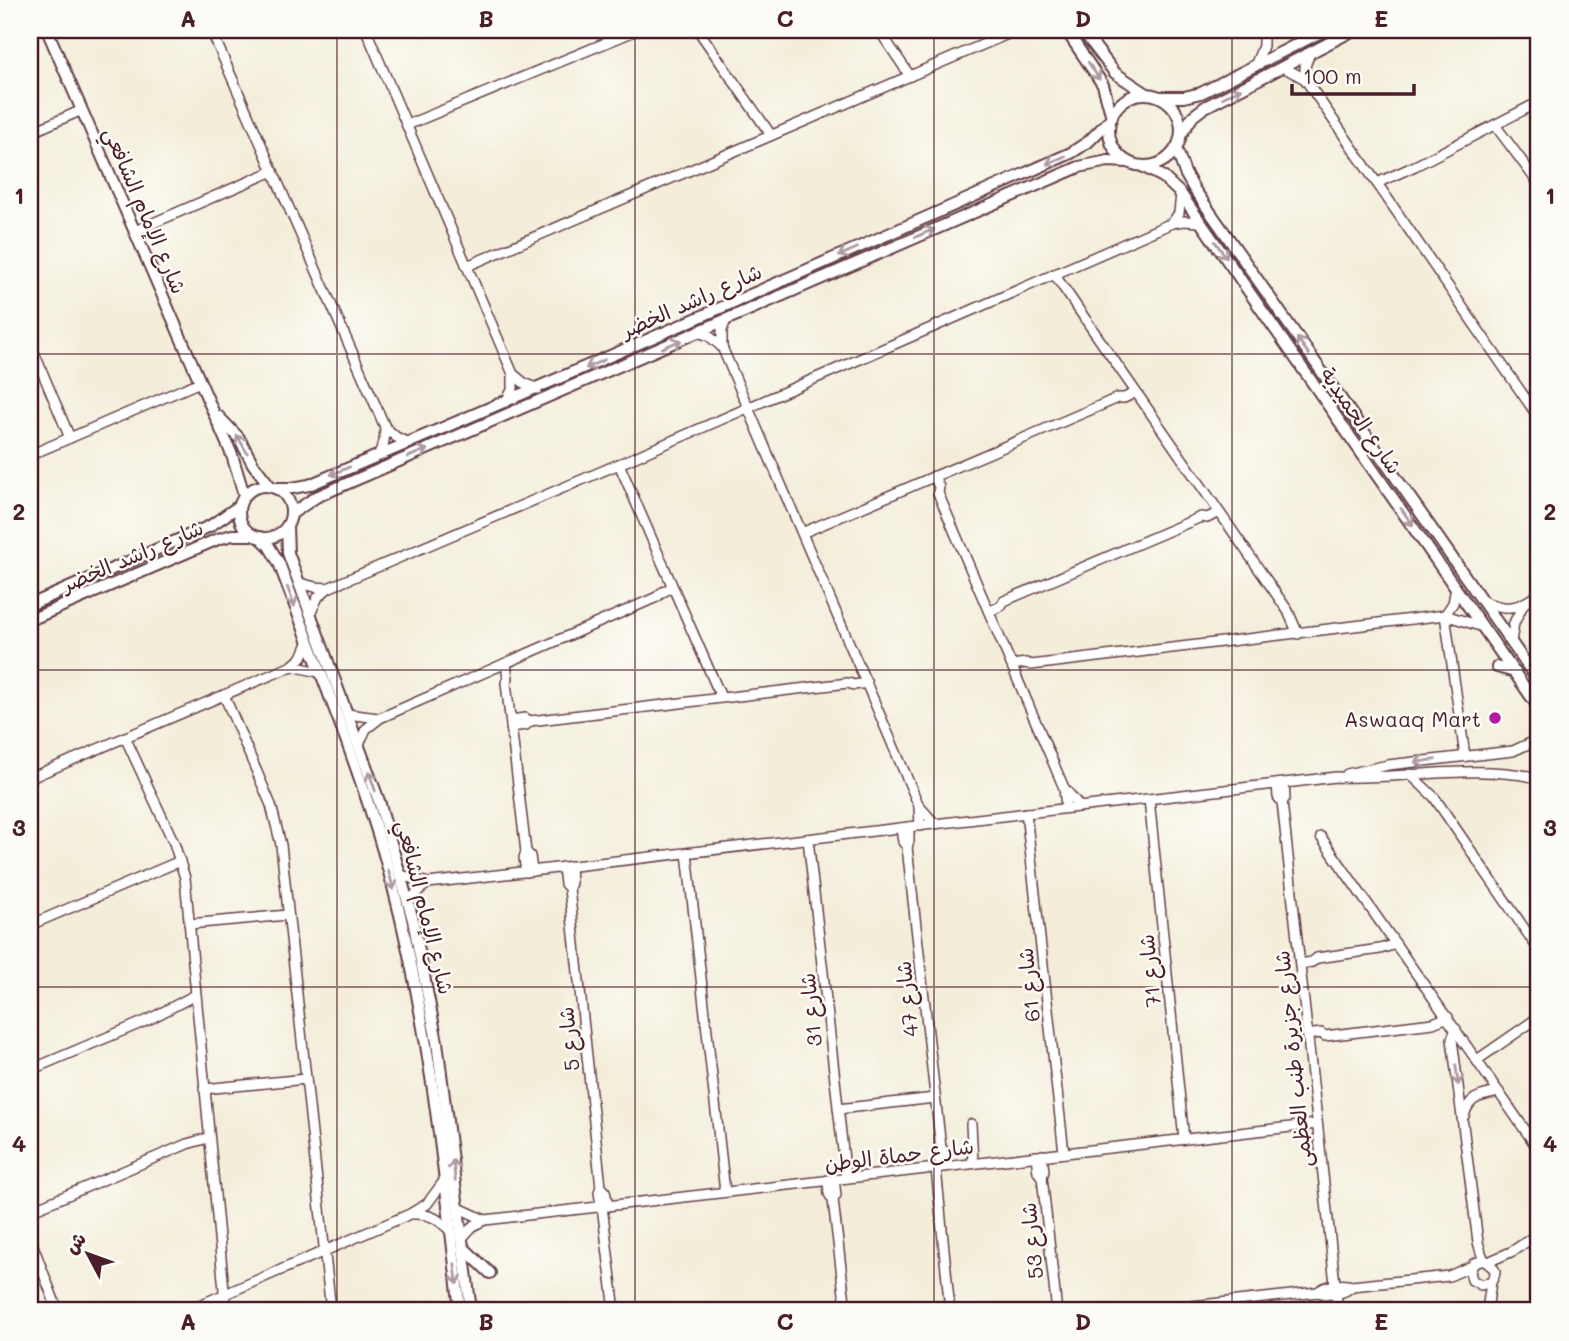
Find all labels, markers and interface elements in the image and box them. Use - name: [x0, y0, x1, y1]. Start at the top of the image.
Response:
- text: A: [180, 3, 196, 33]
- text: B: [478, 3, 494, 33]
- text: C: [776, 3, 794, 33]
- text: D: [1075, 3, 1091, 33]
- text: E: [1374, 3, 1388, 33]
- scale bar: [1292, 52, 1415, 96]
- one-way arrow: [1087, 61, 1102, 80]
- text: 100 m: [1303, 62, 1362, 89]
- one-way arrow: [1221, 86, 1242, 100]
- street label: شارع الإمام الشافعي: [92, 123, 193, 300]
- one-way arrow: [1046, 154, 1067, 167]
- text: 1: [14, 180, 24, 210]
- text: 1: [1545, 180, 1555, 210]
- one-way arrow: [914, 226, 936, 239]
- one-way arrow: [1214, 240, 1228, 259]
- one-way arrow: [838, 246, 859, 259]
- street label: شارع راشد الخضر: [615, 257, 767, 347]
- one-way arrow: [660, 337, 682, 350]
- one-way arrow: [1296, 337, 1310, 356]
- one-way arrow: [585, 358, 606, 371]
- street label: شارع الحميدية: [1313, 361, 1409, 480]
- one-way arrow: [234, 435, 248, 455]
- one-way arrow: [407, 446, 428, 459]
- one-way arrow: [330, 466, 352, 479]
- text: 2: [13, 496, 25, 526]
- text: 2: [1544, 496, 1556, 526]
- one-way arrow: [1400, 507, 1414, 526]
- street label: شارع راشد الخضر: [55, 513, 208, 601]
- one-way arrow: [286, 585, 298, 607]
- place label: Aswaaq Mart: [1344, 705, 1481, 732]
- marker: Aswaaq Mart: [1487, 710, 1503, 726]
- one-way arrow: [1414, 754, 1437, 767]
- one-way arrow: [365, 770, 378, 792]
- text: 3: [12, 812, 26, 842]
- text: 3: [1543, 812, 1557, 842]
- street label: شارع الإمام الشافعي: [385, 817, 461, 999]
- one-way arrow: [385, 869, 398, 891]
- street label: شارع 71: [1132, 933, 1169, 1009]
- street label: شارع 61: [1011, 946, 1048, 1023]
- street label: شارع جزيرة طنب العظمى: [1267, 949, 1320, 1169]
- street label: شارع 47: [889, 959, 926, 1038]
- street label: شارع 31: [793, 972, 830, 1048]
- street label: شارع 5: [551, 1005, 588, 1072]
- one-way arrow: [1450, 1063, 1463, 1086]
- text: 4: [12, 1128, 26, 1158]
- text: 4: [1543, 1128, 1557, 1158]
- street label: شارع حماة الوطن: [823, 1131, 976, 1180]
- one-way arrow: [448, 1160, 461, 1182]
- street label: شارع 53: [1014, 1201, 1051, 1281]
- north arrow: [52, 1218, 122, 1288]
- text: ش: [59, 1226, 91, 1259]
- one-way arrow: [449, 1262, 462, 1285]
- text: A: [180, 1306, 196, 1336]
- text: B: [478, 1306, 494, 1336]
- text: C: [776, 1306, 794, 1336]
- text: D: [1075, 1306, 1091, 1336]
- text: E: [1374, 1306, 1388, 1336]

